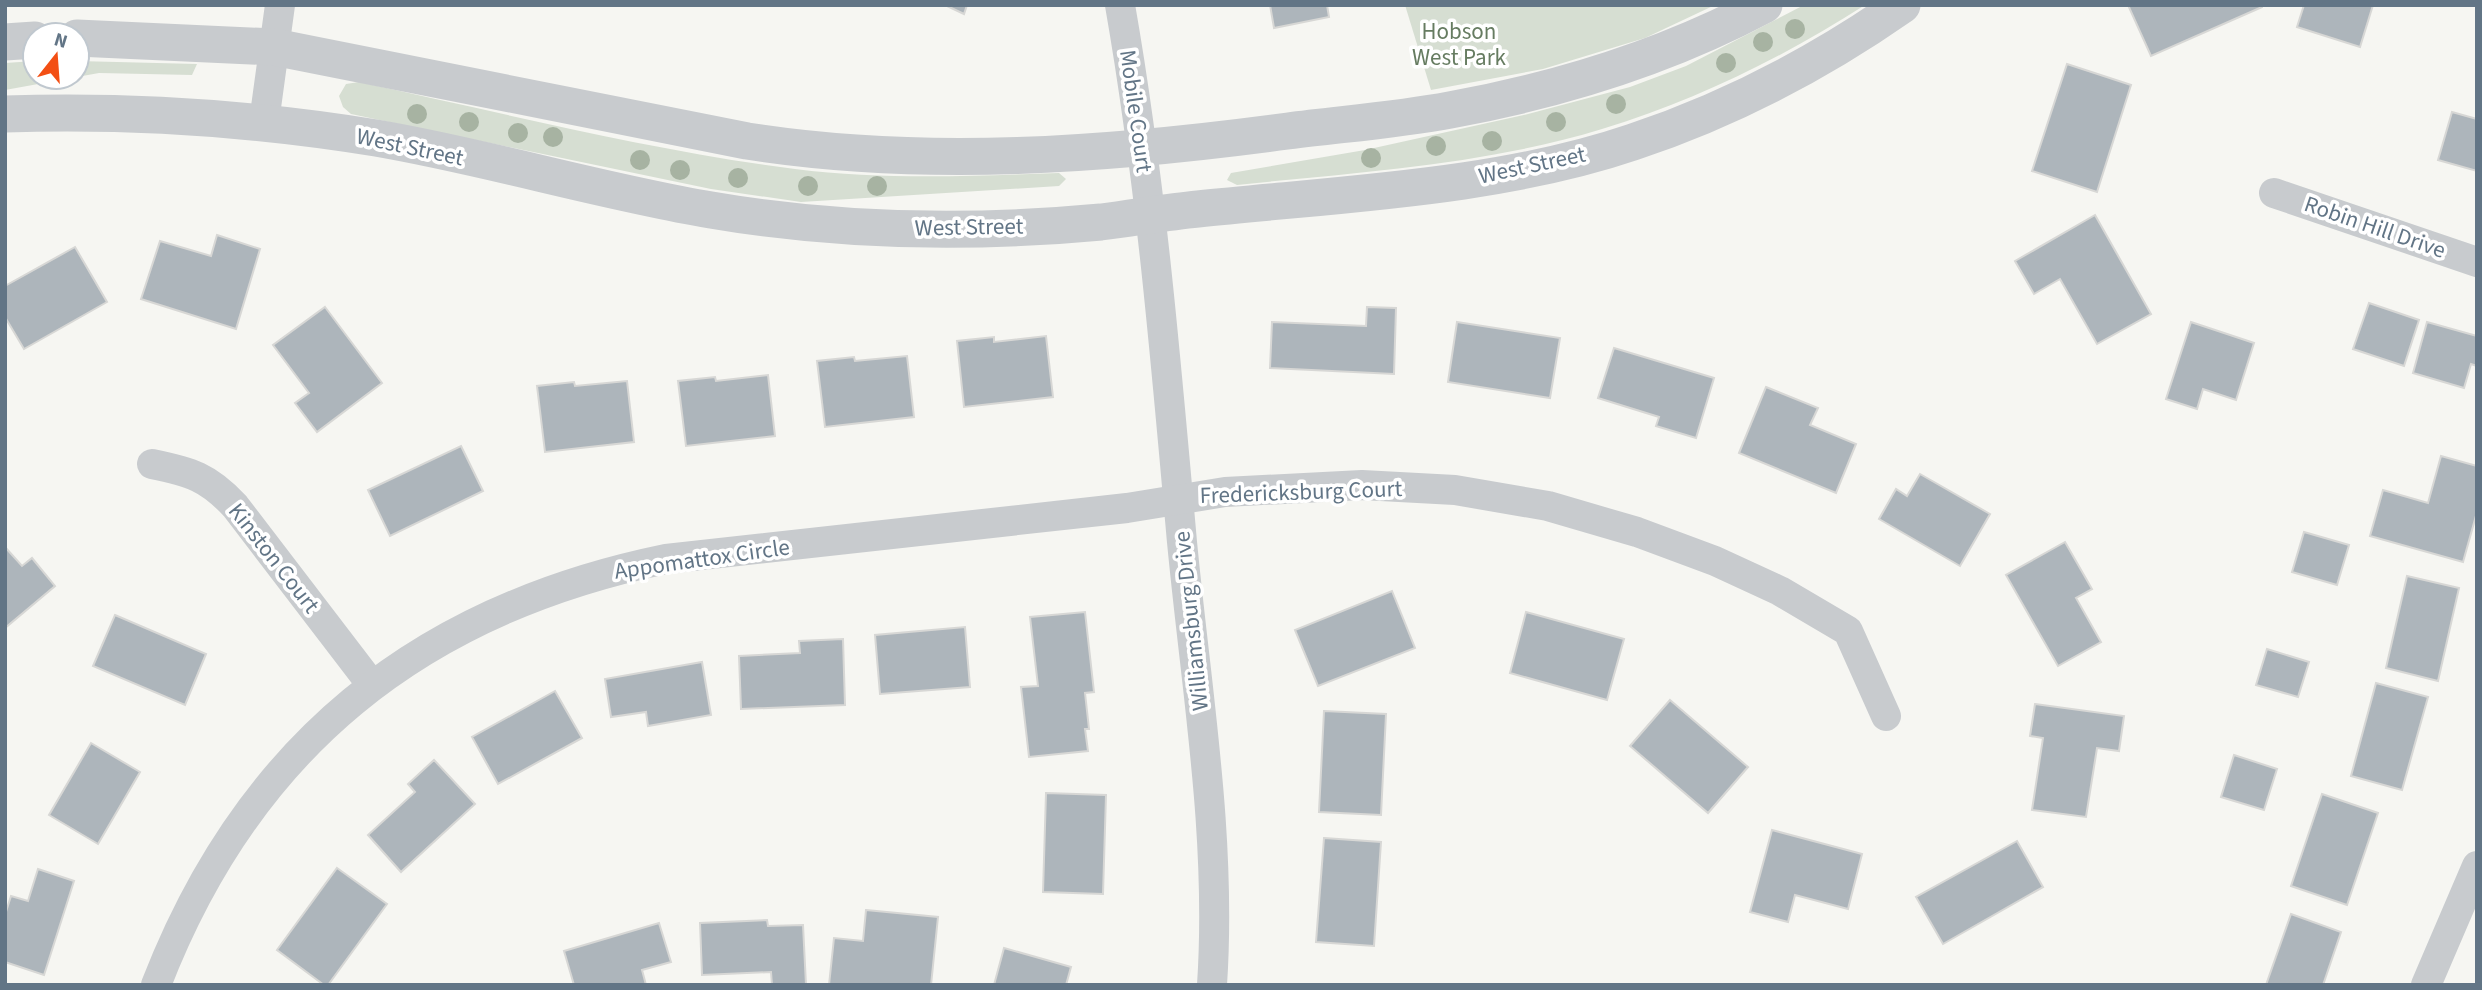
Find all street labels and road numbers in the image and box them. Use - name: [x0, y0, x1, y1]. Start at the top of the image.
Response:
- street label: Mobile Court: [1111, 48, 1161, 175]
- street label: West Street: [353, 120, 467, 174]
- street label: West Street: [1475, 138, 1589, 192]
- street label: Robin Hill Drive: [2300, 187, 2450, 267]
- street label: West Street: [914, 210, 1024, 244]
- street label: Fredericksburg Court: [1199, 472, 1403, 512]
- street label: Kinston Court: [220, 496, 328, 620]
- street label: Appomattox Circle: [612, 530, 792, 588]
- street label: Williamsburg Drive: [1165, 530, 1217, 712]

